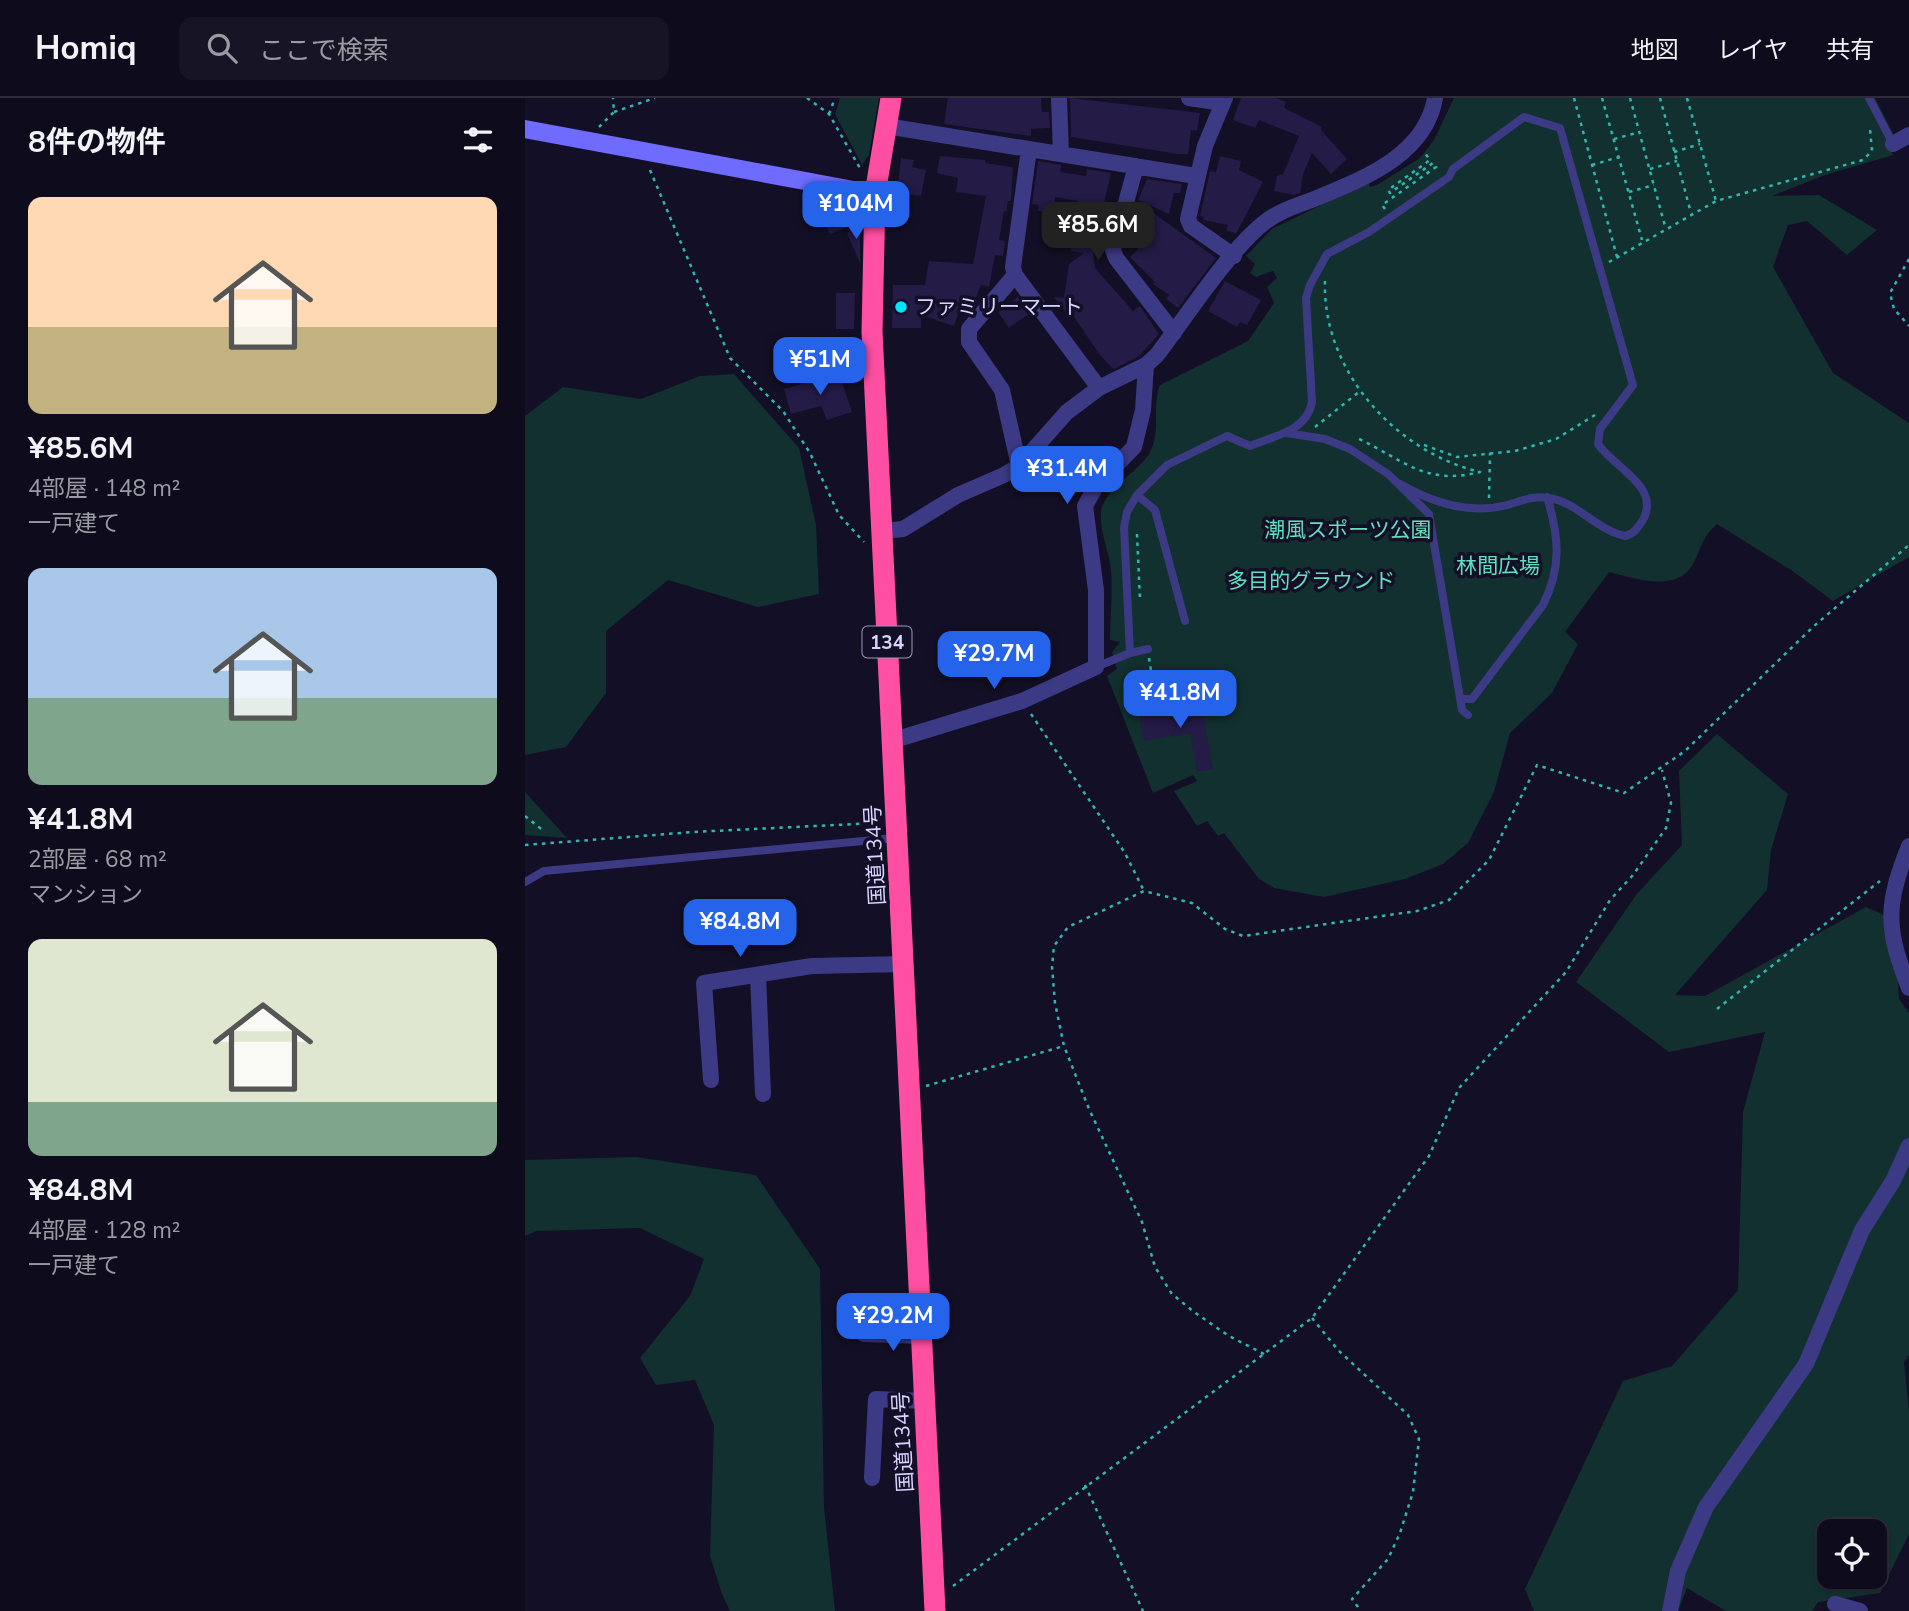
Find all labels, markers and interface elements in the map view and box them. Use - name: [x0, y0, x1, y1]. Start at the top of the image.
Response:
- search box: [179, 17, 669, 80]
- text: Homiq: [35, 26, 137, 71]
- icon: search: [203, 29, 241, 67]
- text: ここで検索: [259, 33, 389, 68]
- text: 地図: [1631, 34, 1679, 66]
- text: レイヤ: [1717, 34, 1788, 66]
- text: 共有: [1826, 34, 1874, 66]
- icon: filters: [459, 121, 497, 159]
- text: 8件の物件: [28, 122, 166, 163]
- pin: ¥104M: [807, 181, 905, 241]
- text: ¥104M: [818, 188, 894, 219]
- pin: ¥85.6M: [1041, 202, 1155, 262]
- text: ¥85.6M: [1058, 209, 1138, 240]
- icon: home: [200, 242, 326, 368]
- place label: ファミリーマート: [915, 293, 1083, 321]
- marker: ファミリーマート: [893, 299, 909, 315]
- pin: ¥51M: [779, 338, 861, 397]
- text: ¥51M: [789, 344, 851, 375]
- text: ¥85.6M: [28, 428, 133, 469]
- pin: ¥31.4M: [1010, 446, 1124, 506]
- text: ¥31.4M: [1027, 453, 1107, 484]
- text: 4部屋 · 148 m²: [28, 473, 181, 504]
- text: 一戸建て: [28, 508, 120, 539]
- park label: 潮風スポーツ公園: [1264, 516, 1432, 544]
- park label: 林間広場: [1456, 552, 1540, 580]
- park label: 多目的グラウンド: [1227, 567, 1395, 595]
- icon: home: [200, 613, 326, 739]
- road number: 134: [863, 626, 911, 657]
- pin: ¥29.7M: [937, 632, 1051, 691]
- text: ¥29.7M: [954, 638, 1034, 669]
- pin: ¥41.8M: [1123, 670, 1237, 730]
- text: ¥41.8M: [1140, 677, 1220, 708]
- text: ¥41.8M: [28, 799, 133, 840]
- street label: 国道134号: [858, 804, 892, 906]
- text: 2部屋 · 68 m²: [28, 844, 167, 875]
- text: マンション: [28, 879, 143, 910]
- pin: ¥84.8M: [683, 900, 797, 959]
- text: ¥84.8M: [700, 906, 780, 937]
- icon: home: [200, 984, 326, 1110]
- text: ¥84.8M: [28, 1170, 133, 1211]
- text: 4部屋 · 128 m²: [28, 1215, 181, 1246]
- text: 一戸建て: [28, 1250, 120, 1281]
- pin: ¥29.2M: [836, 1294, 950, 1353]
- text: ¥29.2M: [853, 1300, 933, 1331]
- street label: 国道134号: [886, 1391, 920, 1493]
- map controls: [1817, 1519, 1887, 1589]
- button: locate: [1817, 1519, 1887, 1589]

